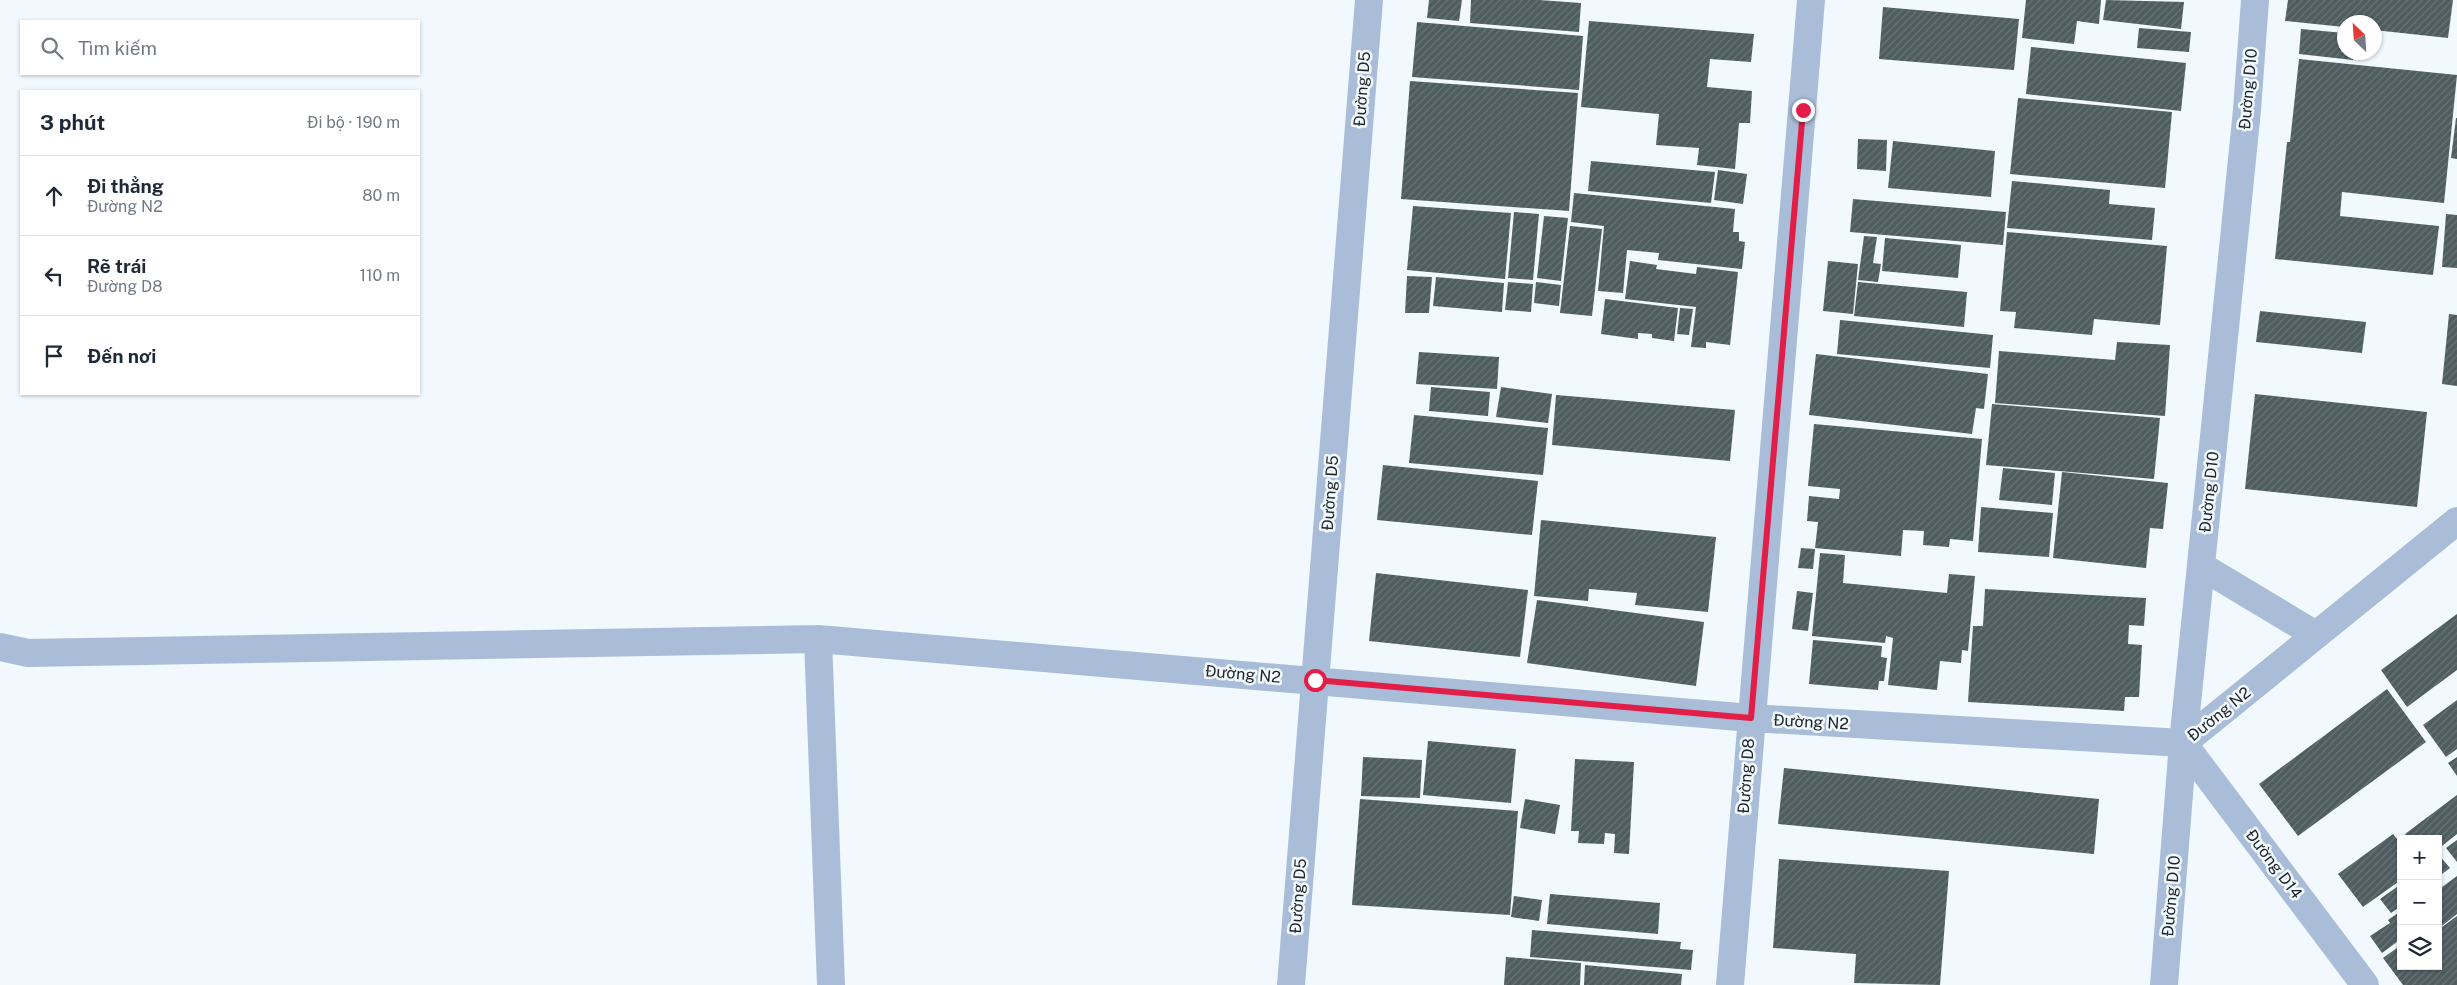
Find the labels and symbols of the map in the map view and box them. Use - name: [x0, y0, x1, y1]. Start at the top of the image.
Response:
- north arrow: [2337, 15, 2382, 60]
- street label: Đường D10: [2235, 47, 2261, 130]
- street label: Đường D5: [1350, 51, 1374, 127]
- route end: [1792, 99, 1815, 122]
- street label: Đường D10: [2195, 450, 2223, 534]
- street label: Đường D5: [1318, 455, 1342, 531]
- street label: Đường N2: [1204, 661, 1282, 687]
- route start: [1304, 669, 1327, 692]
- street label: Đường N2: [2184, 683, 2254, 745]
- street label: Đường N2: [1773, 711, 1849, 733]
- street label: Đường D8: [1734, 738, 1758, 814]
- street label: Đường D14: [2242, 826, 2306, 902]
- street label: Đường D10: [2158, 854, 2184, 937]
- street label: Đường D5: [1286, 858, 1310, 934]

